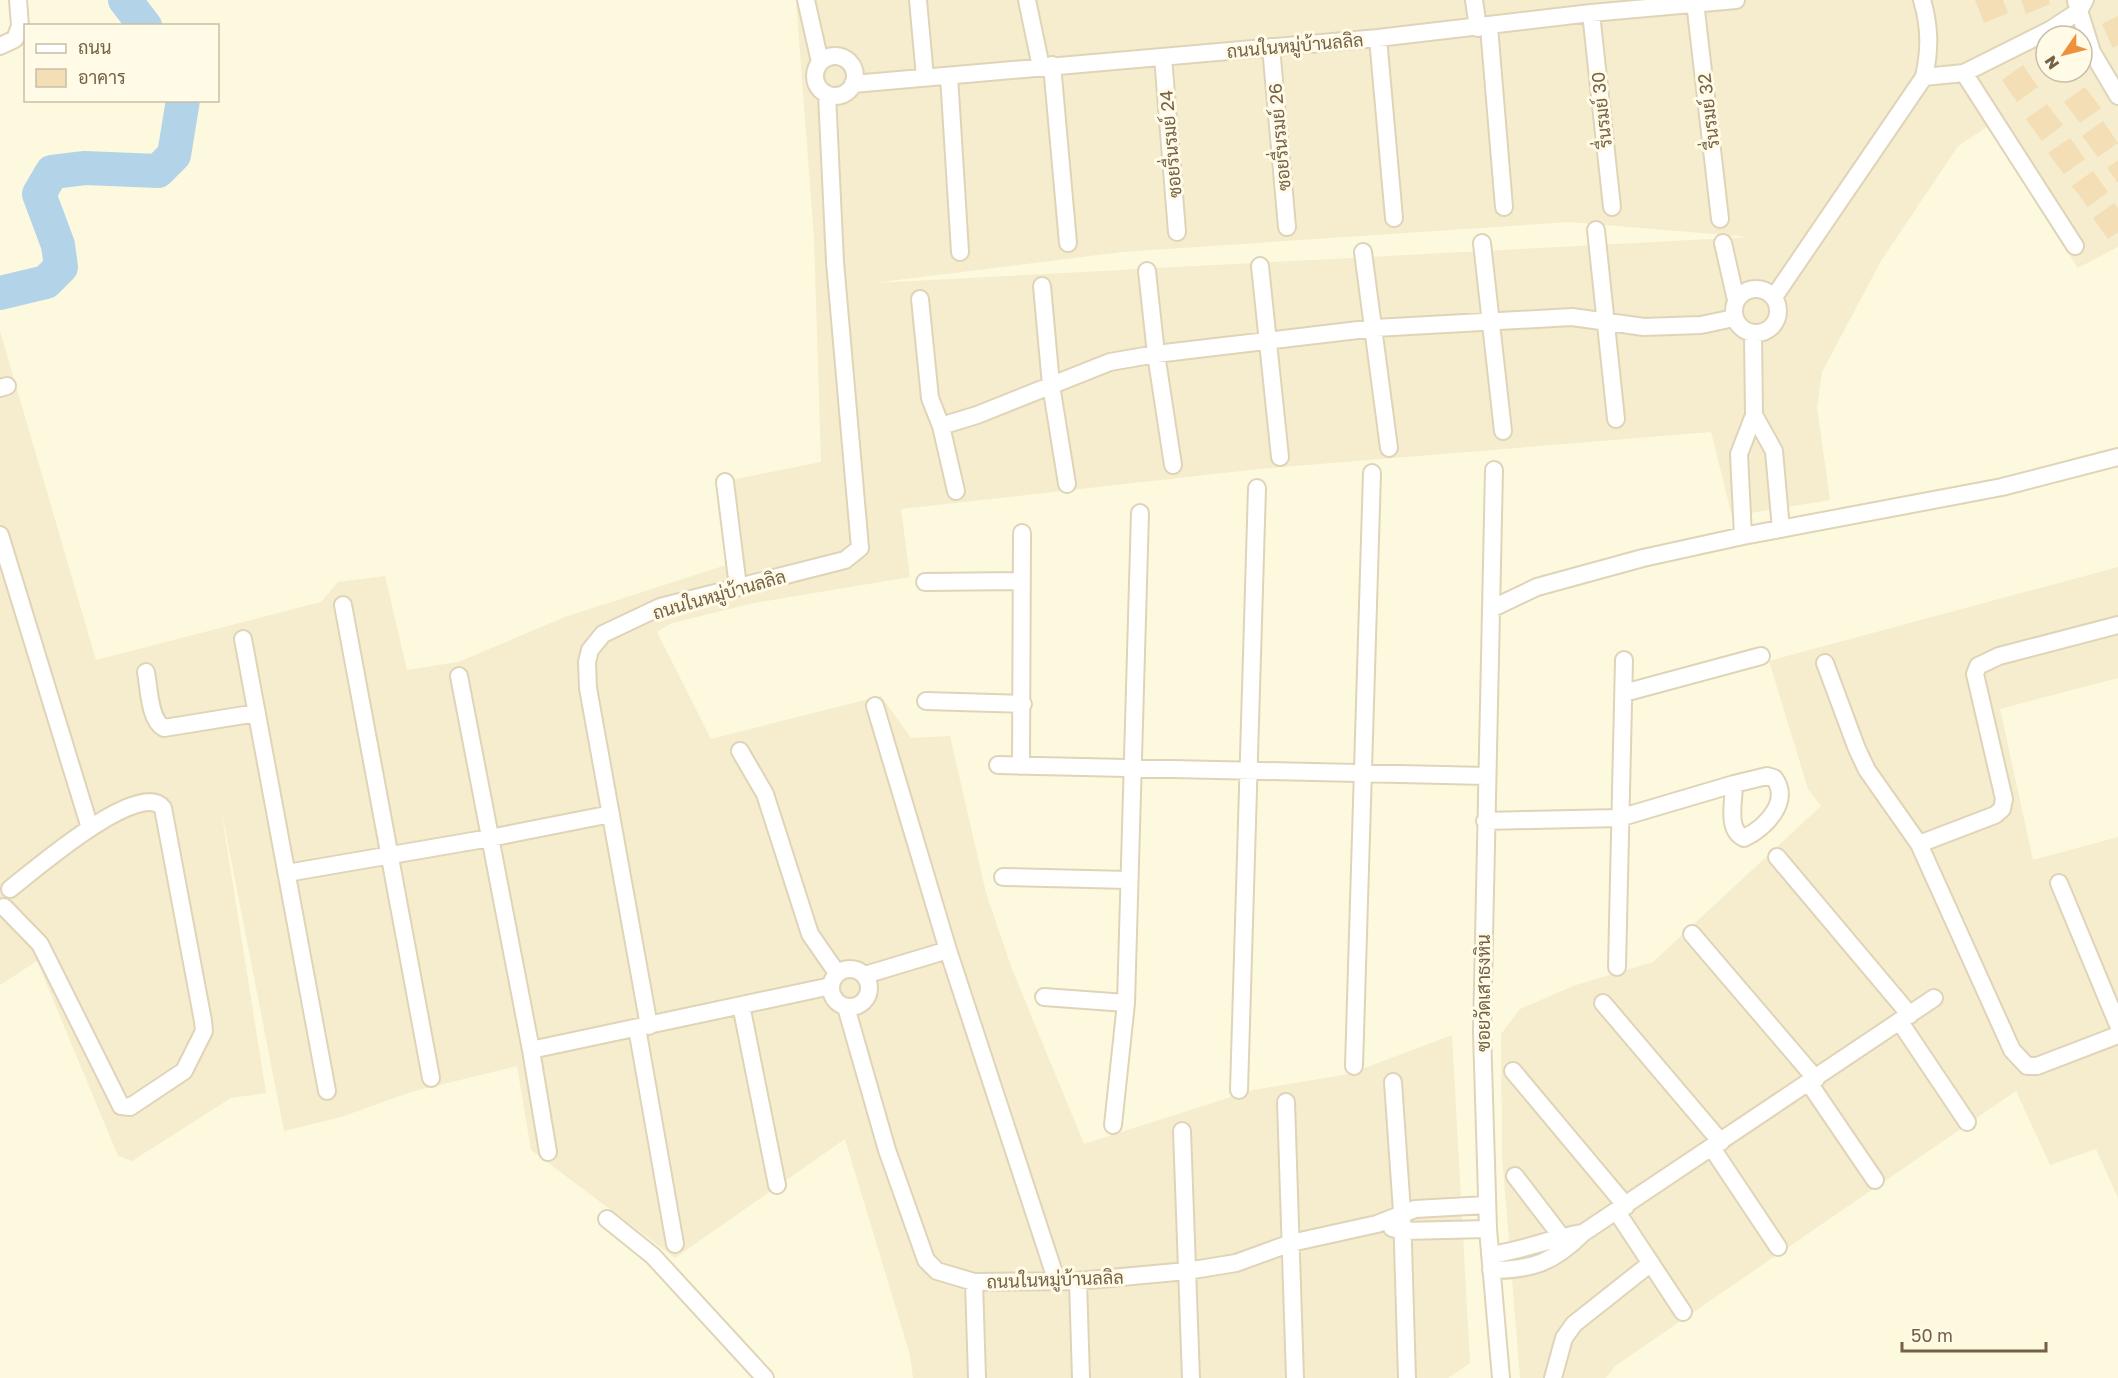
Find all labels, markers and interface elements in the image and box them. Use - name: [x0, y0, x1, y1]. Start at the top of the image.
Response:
- legend: [24, 24, 219, 102]
- north arrow: [2034, 24, 2094, 84]
- street label: ถนนในหมู่บ้านลลิล: [1226, 27, 1365, 65]
- text: ถนน: [78, 36, 111, 58]
- text: N: [2040, 52, 2063, 73]
- text: อาคาร: [78, 66, 126, 88]
- street label: รื่นรมย์ 30: [1582, 71, 1616, 151]
- street label: รื่นรมย์ 32: [1688, 72, 1724, 152]
- street label: ซอยรื่นรมย์ 26: [1259, 82, 1295, 192]
- street label: ซอยรื่นรมย์ 24: [1150, 89, 1186, 199]
- street label: ถนนในหมู่บ้านลลิล: [650, 564, 789, 626]
- street label: ซอยวัดเสาธงหิน: [1472, 934, 1494, 1052]
- street label: ถนนในหมู่บ้านลลิล: [986, 1265, 1124, 1295]
- scale bar: [1902, 1315, 2046, 1353]
- text: 50 m: [1911, 1324, 1953, 1346]

